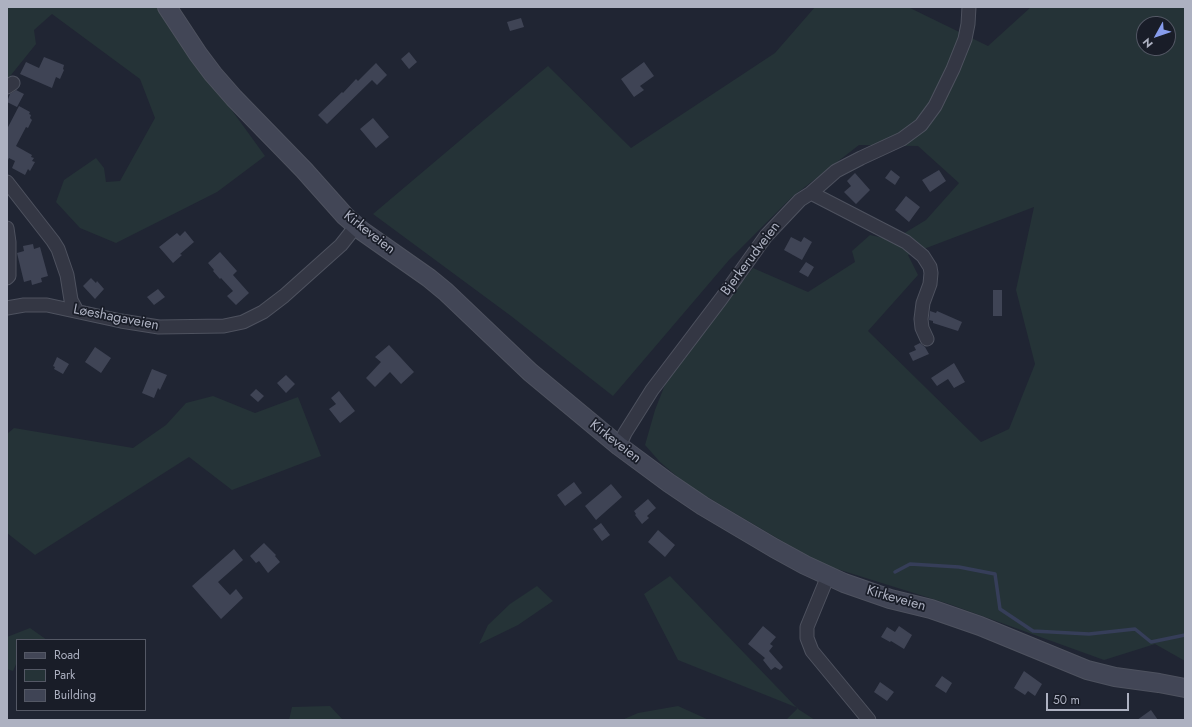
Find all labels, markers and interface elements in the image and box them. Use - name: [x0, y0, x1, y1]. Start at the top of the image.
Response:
- north arrow: [1136, 16, 1176, 56]
- text: N: [1139, 35, 1157, 52]
- street label: Kirkeveien: [340, 208, 398, 258]
- street label: Bjerkerudveien: [718, 219, 784, 299]
- street label: Løeshagaveien: [72, 301, 160, 335]
- street label: Kirkeveien: [586, 417, 644, 467]
- street label: Kirkeveien: [865, 583, 927, 615]
- legend: [16, 639, 146, 711]
- text: Road: [54, 646, 80, 664]
- text: Park: [54, 666, 75, 684]
- scale bar: [1048, 685, 1131, 711]
- text: Building: [54, 686, 96, 704]
- text: 50 m: [1053, 691, 1080, 709]

